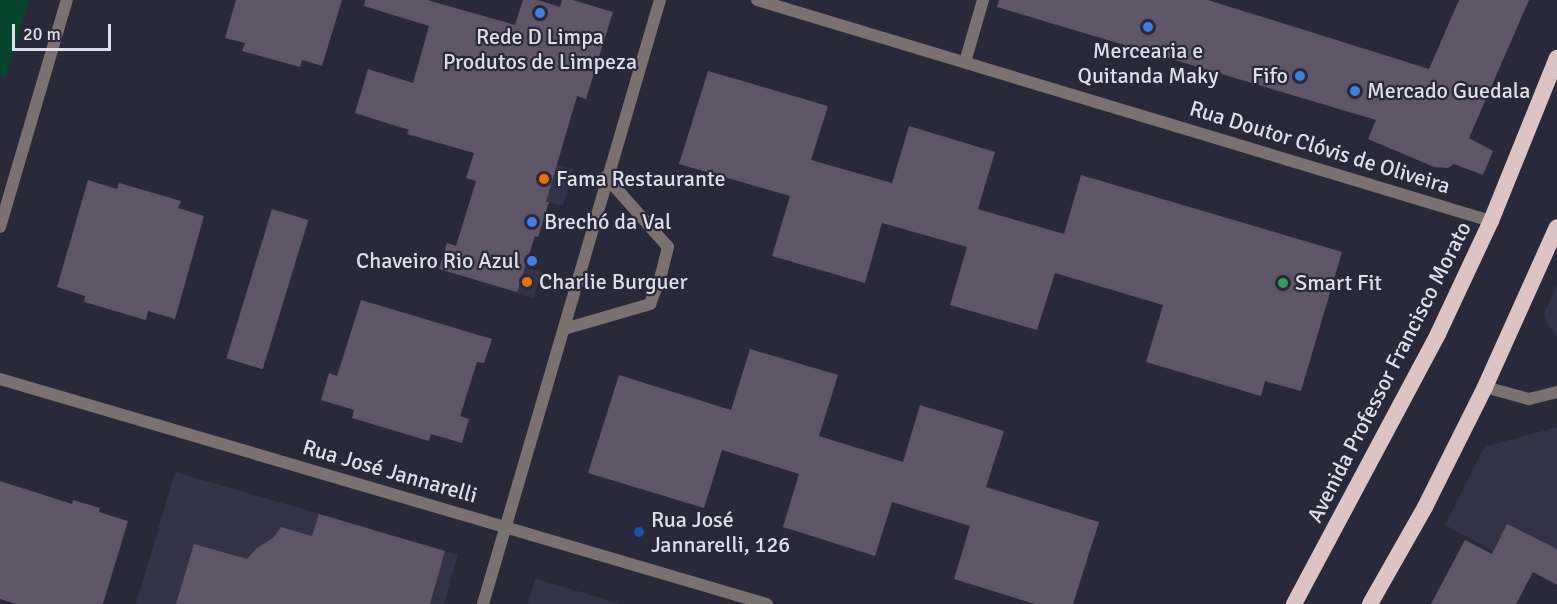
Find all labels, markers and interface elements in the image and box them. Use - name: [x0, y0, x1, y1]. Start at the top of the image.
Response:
- marker: Rede D Limpa Produtos de Limpeza: [533, 6, 547, 20]
- scale bar: [15, 12, 114, 50]
- marker: Mercearia e Quitanda Maky: [1141, 20, 1155, 34]
- text: 20 m: [23, 23, 61, 45]
- place label: Rede D Limpa Produtos de Limpeza: [443, 23, 637, 74]
- place label: Mercearia e Quitanda Maky: [1078, 37, 1218, 88]
- place label: Fifo: [1252, 63, 1288, 89]
- marker: Fifo: [1293, 69, 1307, 83]
- place label: Mercado Guedala: [1367, 78, 1530, 104]
- marker: Mercado Guedala: [1348, 84, 1362, 98]
- street label: Rua Doutor Clóvis de Oliveira: [1186, 95, 1454, 199]
- place label: Fama Restaurante: [556, 166, 725, 192]
- marker: Fama Restaurante: [537, 172, 551, 186]
- place label: Brechó da Val: [544, 209, 671, 235]
- marker: Brechó da Val: [525, 215, 539, 229]
- street label: Avenida Professor Francisco Morato: [1301, 217, 1477, 527]
- place label: Chaveiro Rio Azul: [356, 248, 520, 274]
- marker: Chaveiro Rio Azul: [525, 254, 539, 268]
- place label: Charlie Burguer: [539, 269, 688, 295]
- place label: Smart Fit: [1295, 270, 1382, 296]
- marker: Charlie Burguer: [520, 275, 534, 289]
- marker: Smart Fit: [1276, 276, 1290, 290]
- street label: Rua José Jannarelli: [300, 433, 480, 509]
- place label: Rua José Jannarelli, 126: [651, 506, 790, 558]
- marker: Rua José Jannarelli, 126: [632, 525, 646, 539]

